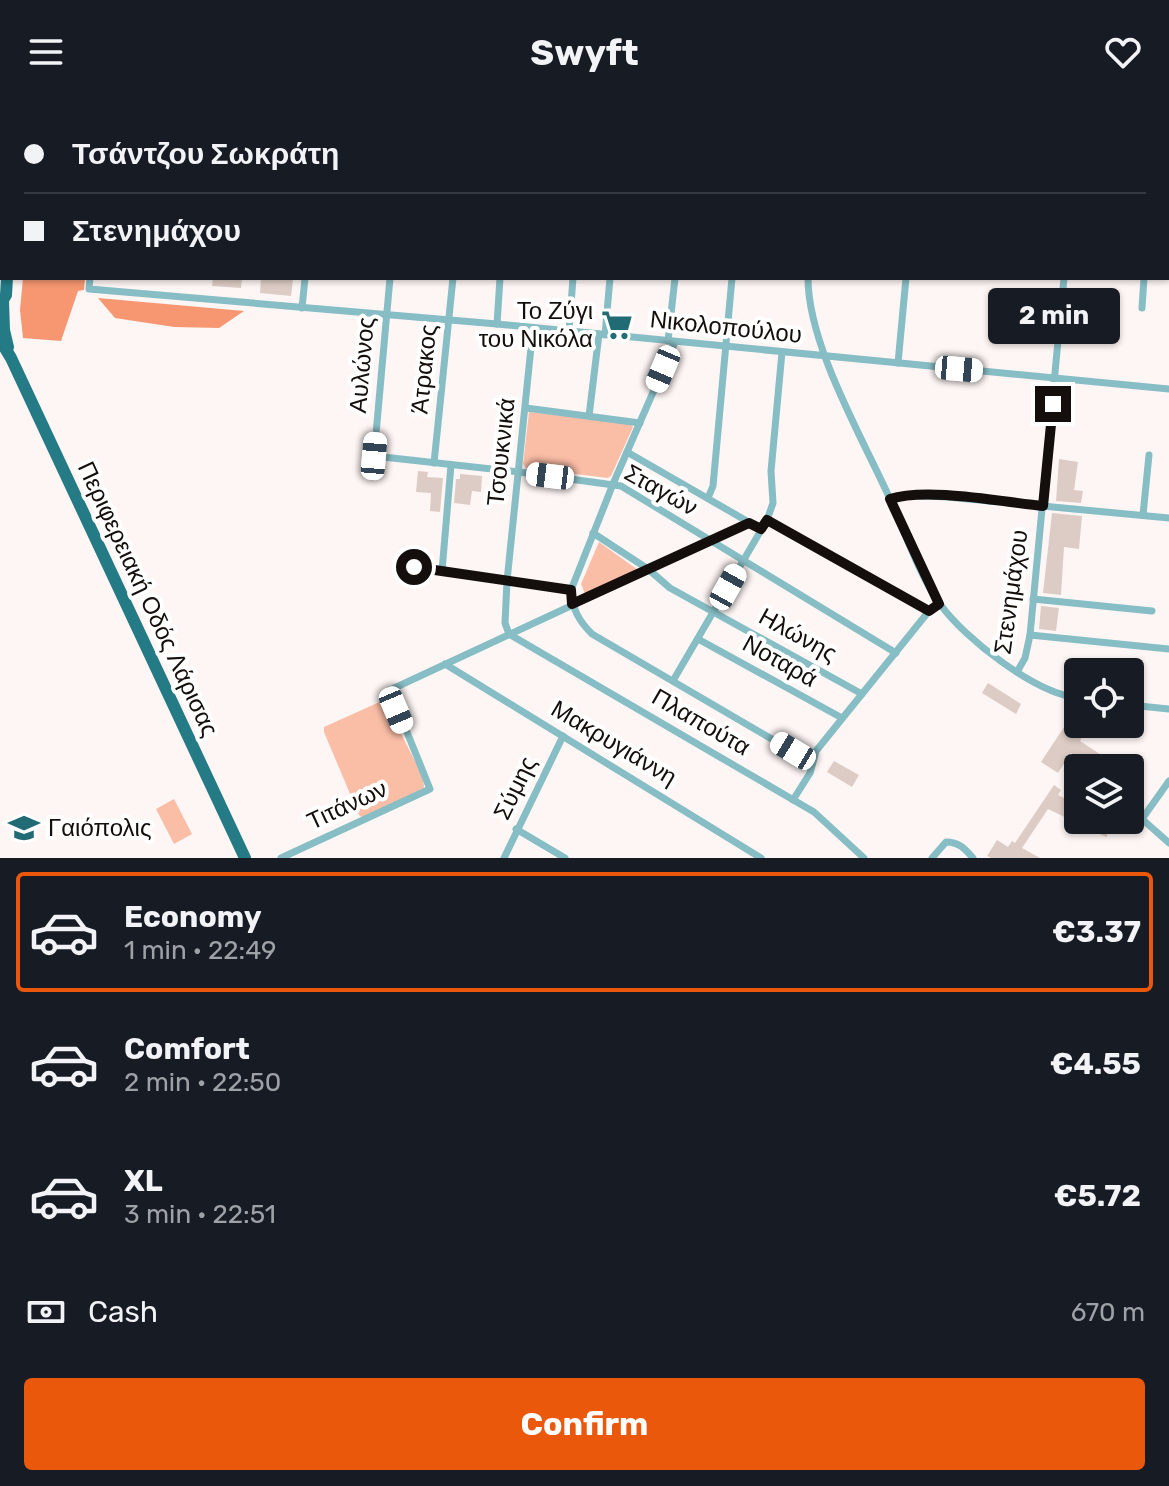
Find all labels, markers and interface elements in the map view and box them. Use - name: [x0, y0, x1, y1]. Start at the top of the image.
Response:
- icon: menu: [24, 30, 68, 74]
- icon: heart: [1101, 30, 1145, 74]
- text: Swyft: [530, 31, 639, 74]
- text: Τσάντζου Σωκράτη: [72, 136, 339, 172]
- text: Στενημάχου: [72, 213, 241, 249]
- callout: 2 min: [987, 288, 1119, 344]
- place label: Το Ζύγι του Νικόλα: [479, 297, 593, 353]
- text: 2 min: [1019, 300, 1089, 331]
- street label: Νικολοπούλου: [649, 305, 803, 349]
- supermarket icon: Το Ζύγι του Νικόλα: [600, 308, 634, 342]
- street label: Αυλώνος: [344, 316, 380, 414]
- street label: Άτρακος: [405, 323, 443, 415]
- car: [643, 342, 683, 396]
- car: [934, 355, 984, 383]
- route end: [1035, 386, 1071, 422]
- street label: Τσουκνικά: [481, 397, 521, 507]
- car: [360, 431, 388, 481]
- street label: Περιφερειακή Οδός Λάρισας: [72, 457, 224, 741]
- street label: Σταγών: [619, 458, 703, 522]
- car: [525, 461, 575, 491]
- street label: Στενημάχου: [988, 528, 1034, 656]
- route start: [396, 549, 432, 585]
- car: [706, 560, 750, 614]
- street label: Ηλώνης: [754, 602, 842, 668]
- street label: Νοταρά: [738, 629, 822, 693]
- map controls: [1064, 658, 1144, 834]
- button: locate: [1064, 658, 1144, 738]
- car: [376, 683, 416, 737]
- street label: Πλαπούτα: [647, 683, 755, 761]
- street label: Μακρυγιάννη: [546, 695, 682, 791]
- car: [766, 728, 820, 774]
- street label: Σύμης: [488, 752, 542, 824]
- button: layers: [1064, 754, 1144, 834]
- street label: Τιτάνων: [303, 774, 391, 836]
- school or university icon: Γαιόπολις: [7, 811, 41, 845]
- place label: Γαιόπολις: [48, 814, 151, 842]
- icon: car: [28, 896, 100, 968]
- text: Economy: [124, 899, 262, 935]
- text: €3.37: [1052, 914, 1141, 950]
- text: 1 min · 22:49: [124, 935, 277, 966]
- icon: car: [28, 1028, 100, 1100]
- text: Comfort: [124, 1031, 250, 1067]
- text: €4.55: [1050, 1046, 1141, 1082]
- text: 2 min · 22:50: [124, 1067, 281, 1098]
- icon: car: [28, 1160, 100, 1232]
- text: XL: [124, 1163, 163, 1199]
- text: €5.72: [1054, 1178, 1141, 1214]
- text: 3 min · 22:51: [124, 1199, 276, 1230]
- icon: cash: [24, 1290, 68, 1334]
- text: Cash: [88, 1294, 158, 1330]
- text: 670 m: [1071, 1297, 1145, 1328]
- button: Confirm: [24, 1378, 1145, 1470]

